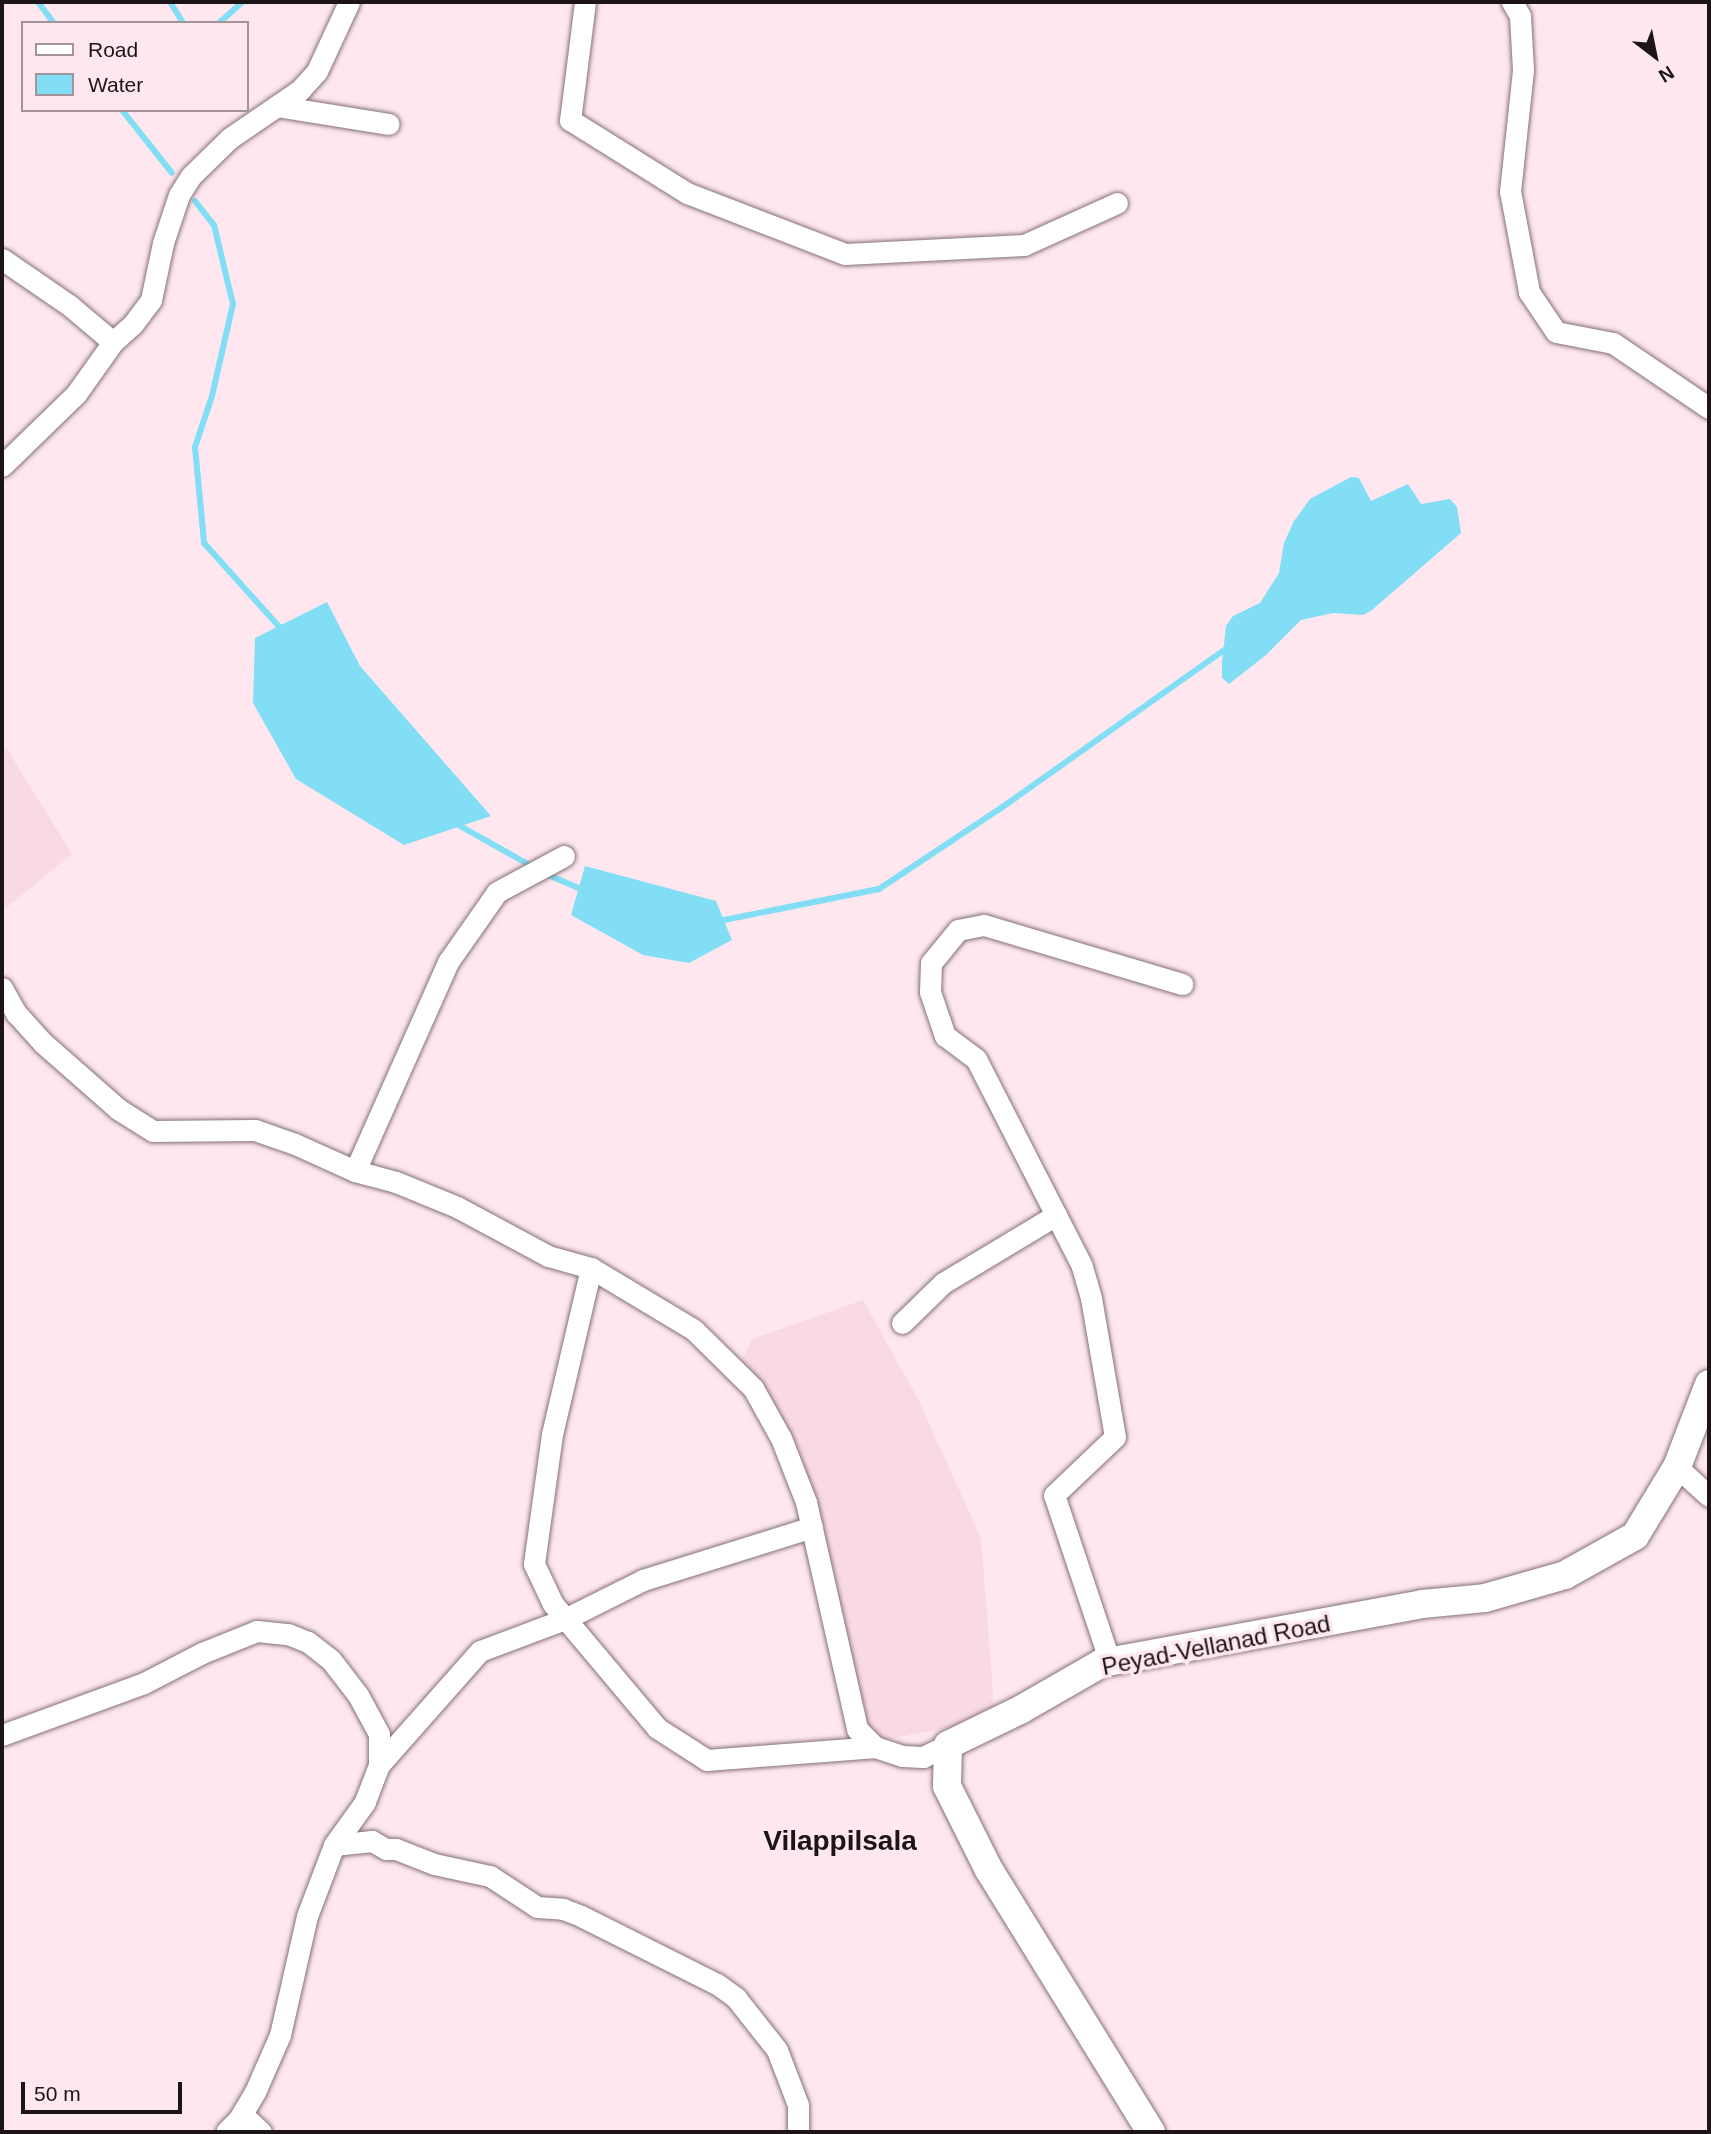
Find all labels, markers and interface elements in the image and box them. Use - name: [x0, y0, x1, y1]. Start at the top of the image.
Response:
- legend: [21, 21, 248, 112]
- north arrow: [1620, 21, 1690, 91]
- text: Road: [88, 38, 138, 61]
- text: N: [1655, 62, 1678, 87]
- text: Water: [88, 73, 143, 96]
- street label: Peyad-Vellanad Road: [1099, 1609, 1333, 1681]
- district label: Vilappilsala: [763, 1824, 917, 1858]
- scale bar: [24, 2068, 186, 2112]
- text: 50 m: [34, 2082, 81, 2105]

